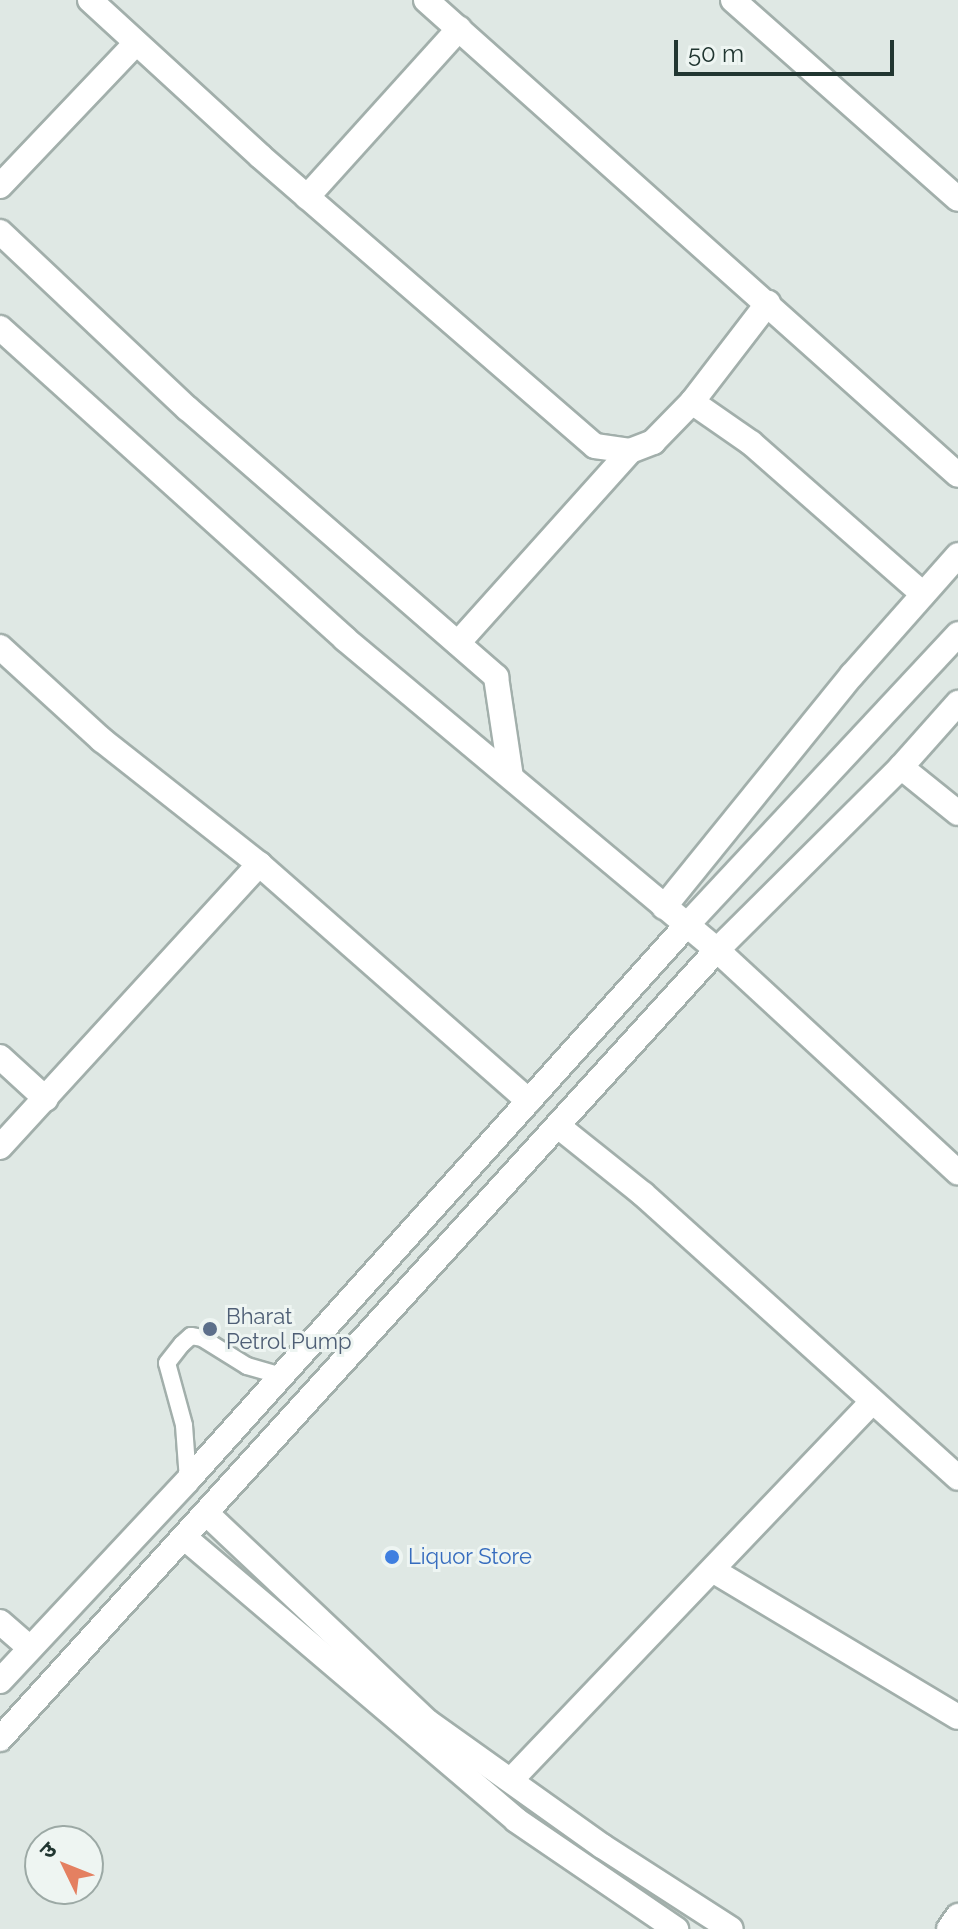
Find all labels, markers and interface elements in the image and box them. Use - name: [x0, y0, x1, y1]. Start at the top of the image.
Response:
- scale bar: [678, 24, 898, 74]
- text: 50 m: [688, 39, 744, 68]
- place label: Bharat Petrol Pump: [226, 1303, 352, 1354]
- marker: Bharat Petrol Pump: [201, 1320, 219, 1338]
- place label: Liquor Store: [408, 1544, 532, 1570]
- marker: Liquor Store: [383, 1548, 401, 1566]
- north arrow: [24, 1825, 104, 1905]
- text: उ: [34, 1836, 62, 1864]

